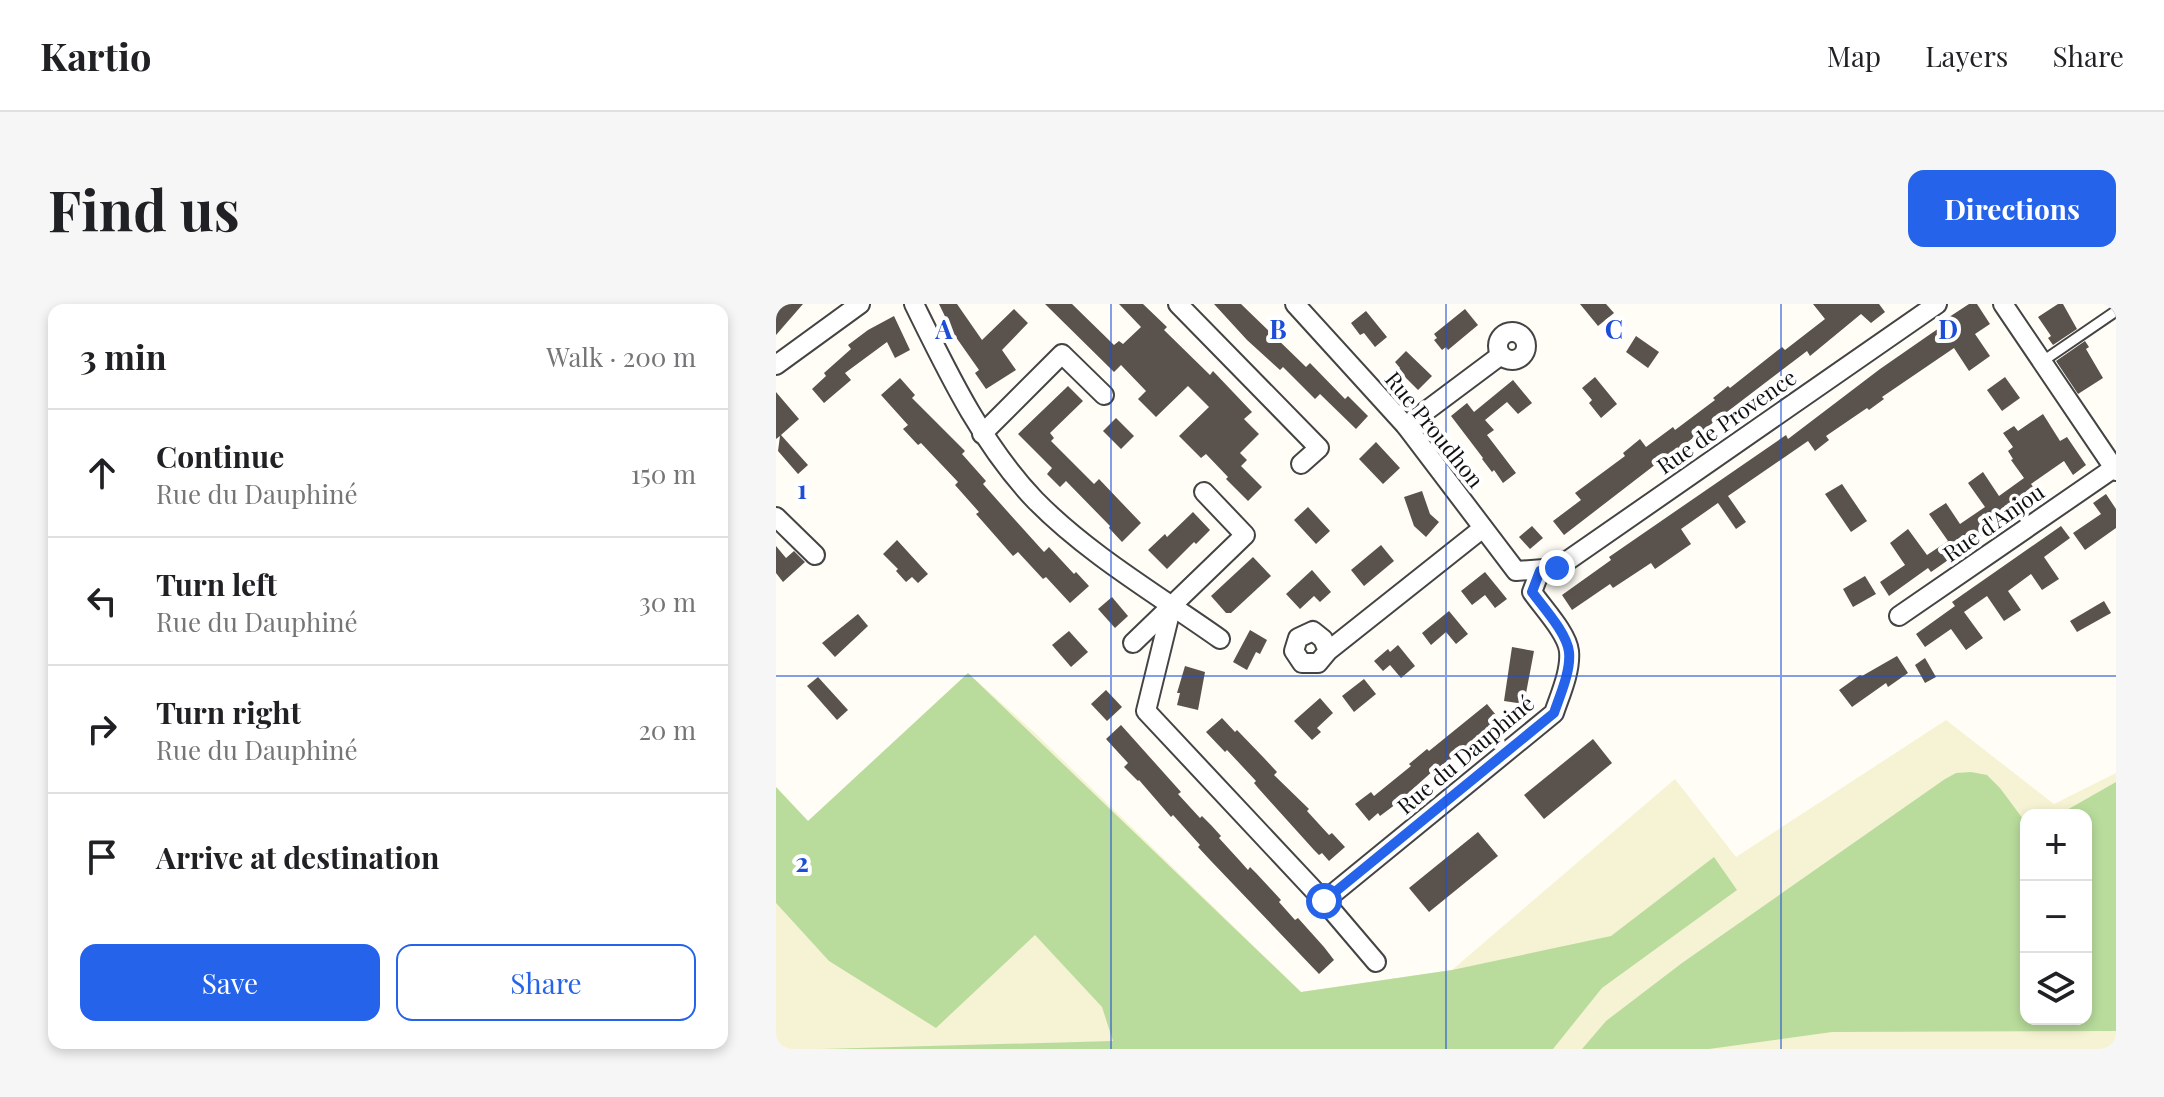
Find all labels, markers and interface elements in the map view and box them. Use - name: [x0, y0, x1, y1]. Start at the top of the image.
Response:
- text: Kartio: [40, 30, 151, 81]
- text: Map: [1827, 37, 1881, 74]
- text: Layers: [1925, 37, 2008, 74]
- text: Share: [2052, 37, 2124, 74]
- button: Directions: [1908, 170, 2116, 247]
- text: Find us: [48, 171, 240, 246]
- text: A: [934, 311, 953, 346]
- text: B: [1269, 311, 1287, 346]
- text: C: [1605, 311, 1623, 346]
- text: D: [1938, 311, 1958, 346]
- text: 3 min: [80, 333, 167, 379]
- text: Walk · 200 m: [546, 339, 696, 374]
- street label: Rue de Provence: [1650, 362, 1802, 480]
- street label: Rue Proudhon: [1379, 365, 1491, 493]
- text: Continue: [156, 436, 284, 476]
- icon: ahead: [80, 451, 124, 495]
- text: 150 m: [631, 456, 696, 491]
- text: 1: [797, 471, 807, 506]
- text: Rue du Dauphiné: [156, 476, 358, 511]
- street label: Rue d'Anjou: [1936, 476, 2050, 568]
- route end: [1539, 550, 1575, 586]
- text: Turn left: [156, 564, 277, 604]
- icon: left: [80, 579, 124, 623]
- text: 30 m: [639, 584, 696, 619]
- text: Rue du Dauphiné: [156, 604, 358, 639]
- street label: Rue du Dauphiné: [1390, 688, 1540, 820]
- text: Turn right: [156, 692, 301, 732]
- icon: right: [80, 707, 124, 751]
- text: 20 m: [638, 712, 696, 747]
- text: Rue du Dauphiné: [156, 732, 358, 767]
- map controls: [2020, 809, 2092, 1025]
- button: +: [2020, 809, 2092, 881]
- icon: arrive: [80, 835, 124, 879]
- text: Arrive at destination: [156, 837, 439, 877]
- text: 2: [795, 844, 809, 879]
- button: −: [2020, 881, 2092, 953]
- route start: [1306, 883, 1342, 919]
- button: Save: [80, 944, 380, 1021]
- button: Share: [396, 944, 696, 1021]
- button: layers: [2020, 953, 2092, 1025]

